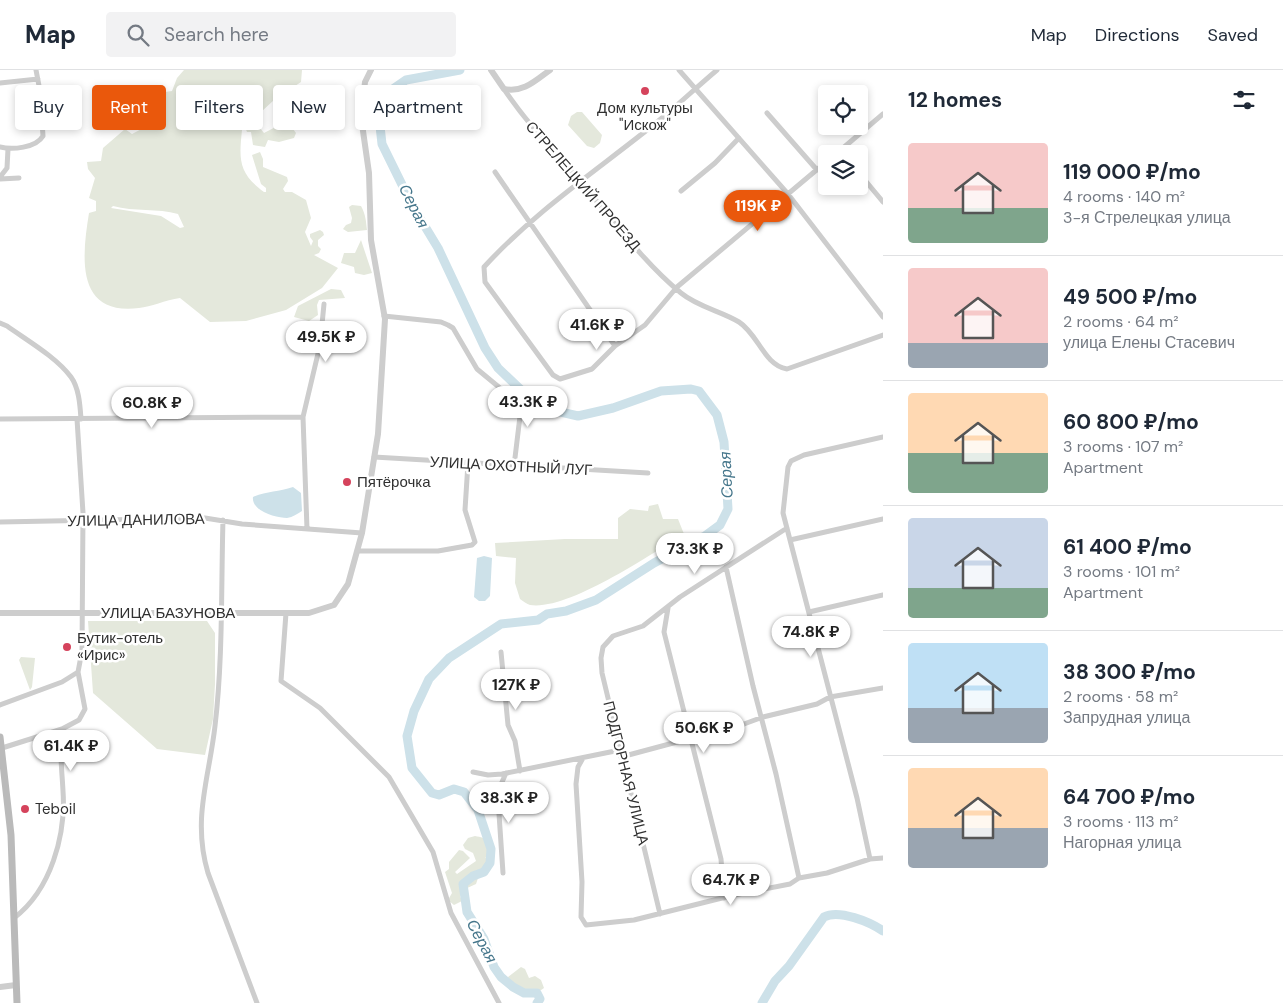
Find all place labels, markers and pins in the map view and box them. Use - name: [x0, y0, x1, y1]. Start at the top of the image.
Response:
- marker: Дом культуры "Искож": [639, 85, 651, 97]
- place label: Дом культуры "Искож": [597, 98, 693, 135]
- pin: 119K ₽: [717, 190, 799, 232]
- pin: 41.6K ₽: [551, 308, 643, 351]
- pin: 49.5K ₽: [280, 320, 372, 363]
- pin: 60.8K ₽: [106, 386, 198, 429]
- pin: 43.3K ₽: [482, 386, 574, 428]
- place label: Пятёрочка: [357, 472, 431, 492]
- marker: Пятёрочка: [341, 476, 353, 488]
- pin: 73.3K ₽: [649, 532, 741, 575]
- pin: 74.8K ₽: [765, 616, 857, 658]
- place label: Бутик-отель «Ирис»: [77, 628, 163, 665]
- marker: Бутик-отель «Ирис»: [61, 641, 73, 653]
- pin: 127K ₽: [475, 668, 557, 711]
- pin: 50.6K ₽: [658, 712, 750, 754]
- pin: 61.4K ₽: [25, 730, 117, 772]
- pin: 38.3K ₽: [463, 782, 555, 824]
- place label: Teboil: [35, 799, 76, 819]
- marker: Teboil: [19, 803, 31, 815]
- pin: 64.7K ₽: [685, 864, 777, 906]

